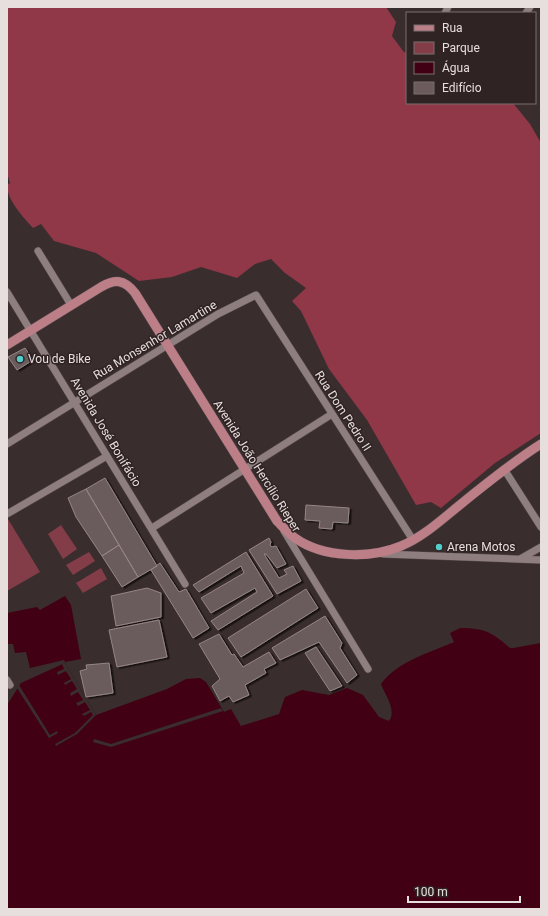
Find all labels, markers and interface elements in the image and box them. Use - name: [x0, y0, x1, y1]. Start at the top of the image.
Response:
- legend: [406, 12, 536, 104]
- text: Rua: [442, 21, 463, 35]
- text: Parque: [442, 41, 480, 55]
- text: Água: [442, 60, 470, 75]
- text: Edifício: [442, 81, 482, 95]
- street label: Rua Monsenhor Lamartine: [91, 298, 219, 382]
- place label: Vou de Bike: [28, 352, 91, 366]
- marker: Vou de Bike: [15, 354, 25, 364]
- street label: Rua Dom Pedro II: [312, 368, 374, 454]
- street label: Avenida José Bonifácio: [68, 375, 144, 489]
- street label: Avenida João Hercílio Rieper: [211, 397, 303, 535]
- place label: Arena Motos: [447, 540, 515, 554]
- marker: Arena Motos: [434, 542, 444, 552]
- scale bar: [408, 878, 520, 904]
- text: 100 m: [414, 885, 448, 899]

